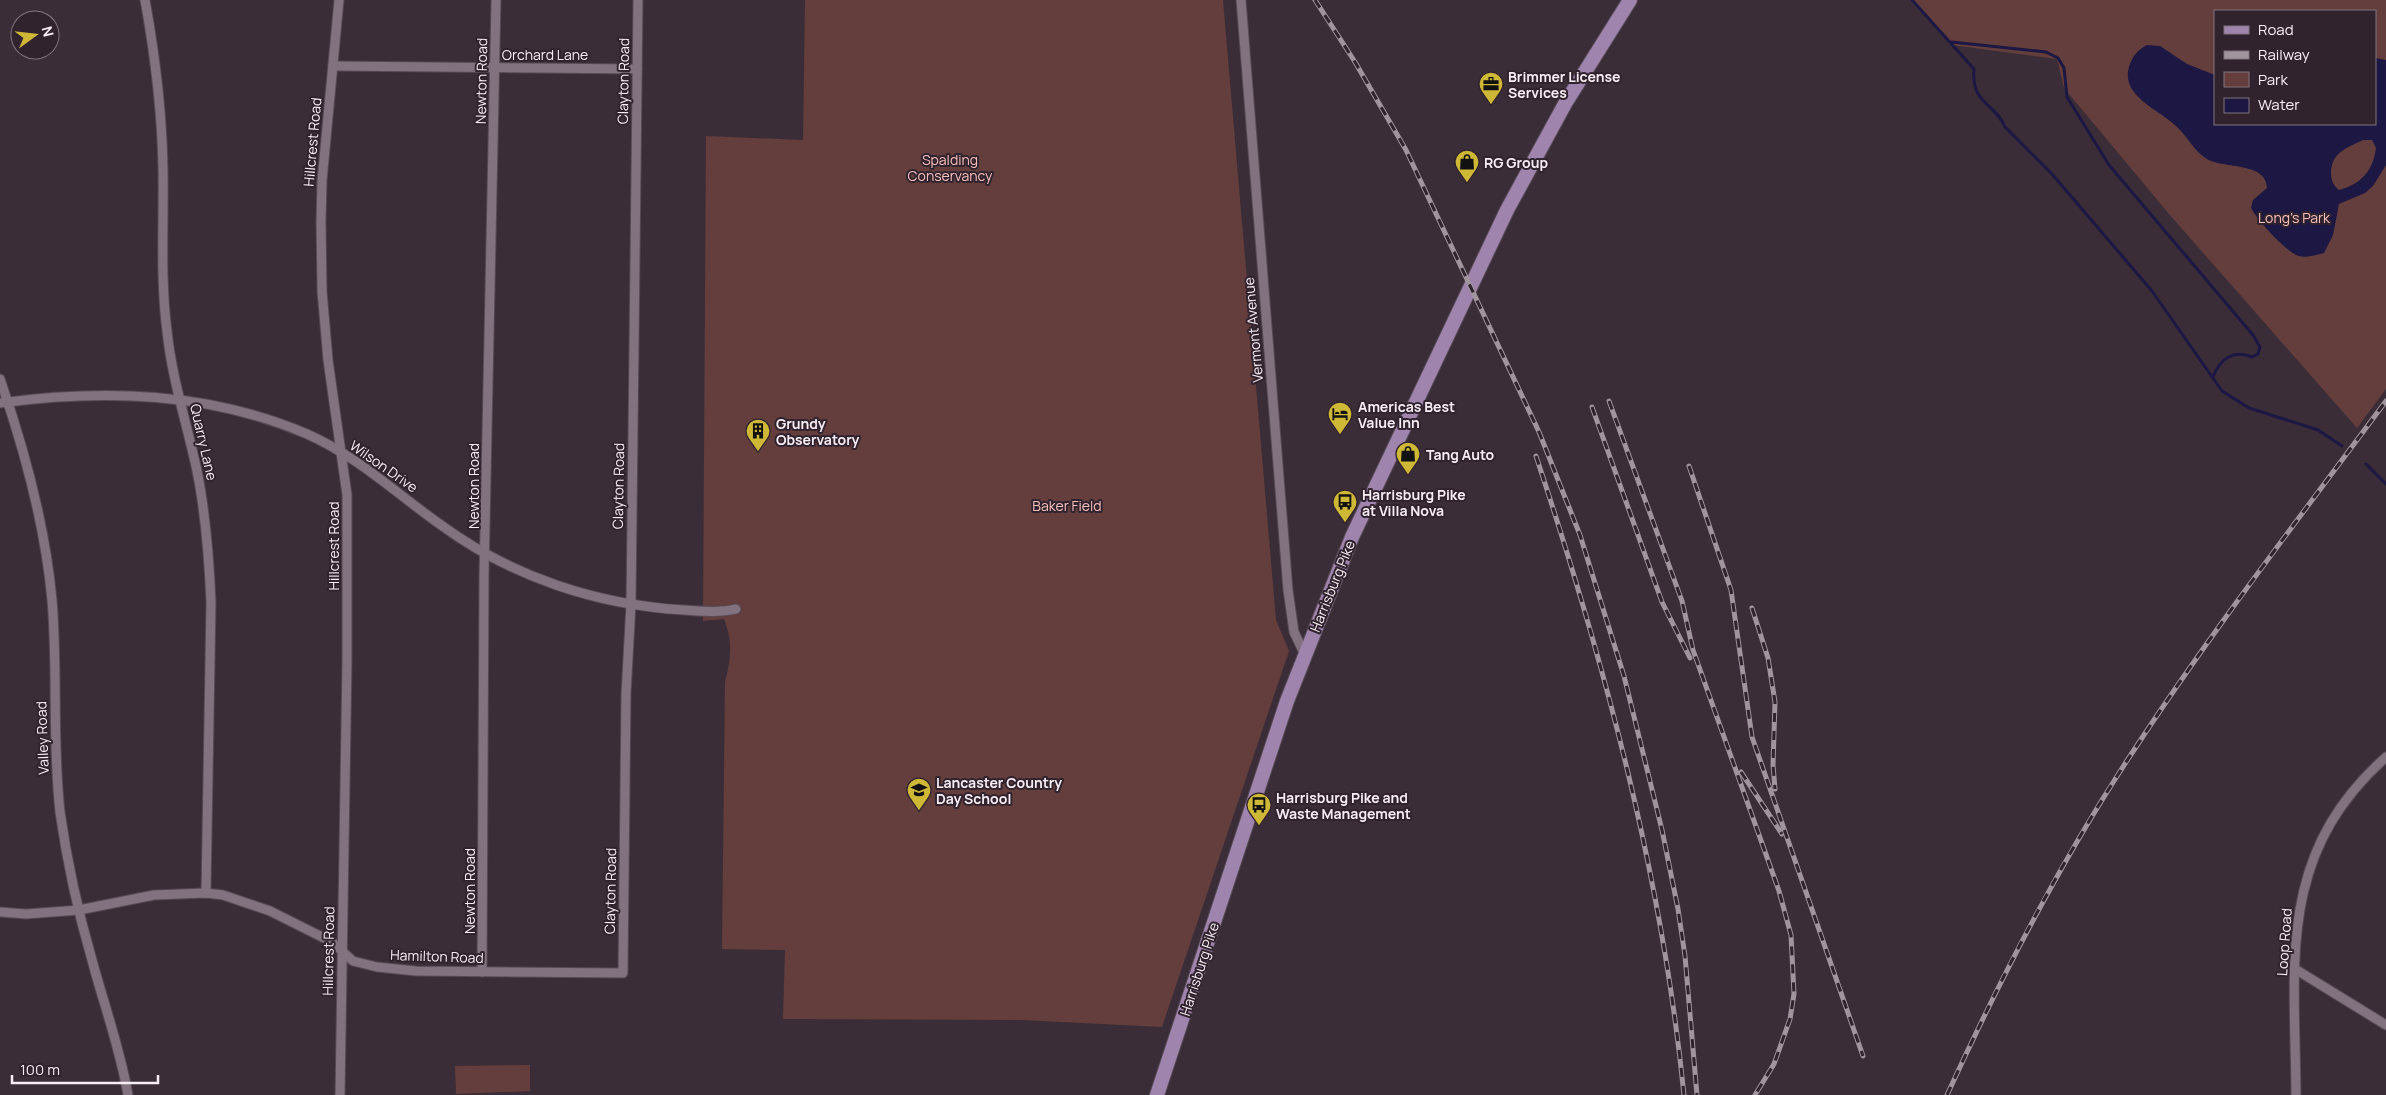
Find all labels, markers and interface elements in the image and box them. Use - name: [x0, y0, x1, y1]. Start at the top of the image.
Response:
- north arrow: [10, 10, 60, 60]
- legend: [2214, 10, 2376, 125]
- text: Road: [2258, 19, 2294, 40]
- text: N: [38, 24, 59, 39]
- street label: Newton Road: [471, 38, 491, 124]
- street label: Clayton Road: [613, 38, 633, 124]
- text: Railway: [2258, 44, 2310, 65]
- street label: Orchard Lane: [502, 45, 588, 64]
- place label: Brimmer License Services: [1508, 67, 1620, 102]
- text: Park: [2258, 69, 2288, 90]
- office icon: Brimmer License Services: [1478, 71, 1504, 105]
- text: Water: [2258, 94, 2300, 115]
- street label: Hillcrest Road: [299, 97, 325, 187]
- shop icon: RG Group: [1454, 149, 1480, 183]
- park label: Spalding Conservancy: [908, 150, 993, 185]
- place label: RG Group: [1484, 153, 1548, 172]
- park label: Long's Park: [2258, 208, 2331, 227]
- street label: Vermont Avenue: [1239, 277, 1267, 383]
- place label: Americas Best Value Inn: [1358, 397, 1455, 432]
- hotel icon: Americas Best Value Inn: [1327, 401, 1353, 435]
- street label: Quarry Lane: [186, 402, 222, 482]
- place label: Grundy Observatory: [776, 414, 860, 449]
- building icon: Grundy Observatory: [745, 418, 771, 452]
- street label: Wilson Drive: [346, 436, 422, 496]
- shop icon: Tang Auto: [1395, 441, 1421, 475]
- street label: Newton Road: [464, 443, 483, 529]
- street label: Clayton Road: [608, 443, 628, 529]
- place label: Tang Auto: [1426, 445, 1495, 464]
- place label: Harrisburg Pike at Villa Nova: [1362, 485, 1466, 520]
- bus stop icon: Harrisburg Pike at Villa Nova: [1332, 489, 1358, 523]
- park label: Baker Field: [1032, 496, 1102, 515]
- street label: Hillcrest Road: [324, 501, 343, 591]
- street label: Harrisburg Pike: [1305, 537, 1359, 635]
- street label: Valley Road: [31, 701, 53, 775]
- place label: Lancaster Country Day School: [936, 773, 1062, 808]
- school or university icon: Lancaster Country Day School: [906, 777, 932, 811]
- place label: Harrisburg Pike and Waste Management: [1276, 788, 1411, 823]
- bus stop icon: Harrisburg Pike and Waste Management: [1246, 792, 1272, 826]
- street label: Newton Road: [460, 848, 479, 934]
- street label: Clayton Road: [600, 848, 620, 934]
- street label: Hillcrest Road: [318, 906, 338, 996]
- street label: Loop Road: [2272, 907, 2296, 977]
- street label: Harrisburg Pike: [1175, 920, 1223, 1018]
- street label: Hamilton Road: [390, 945, 484, 967]
- scale bar: [12, 1052, 159, 1084]
- text: 100 m: [20, 1059, 60, 1080]

